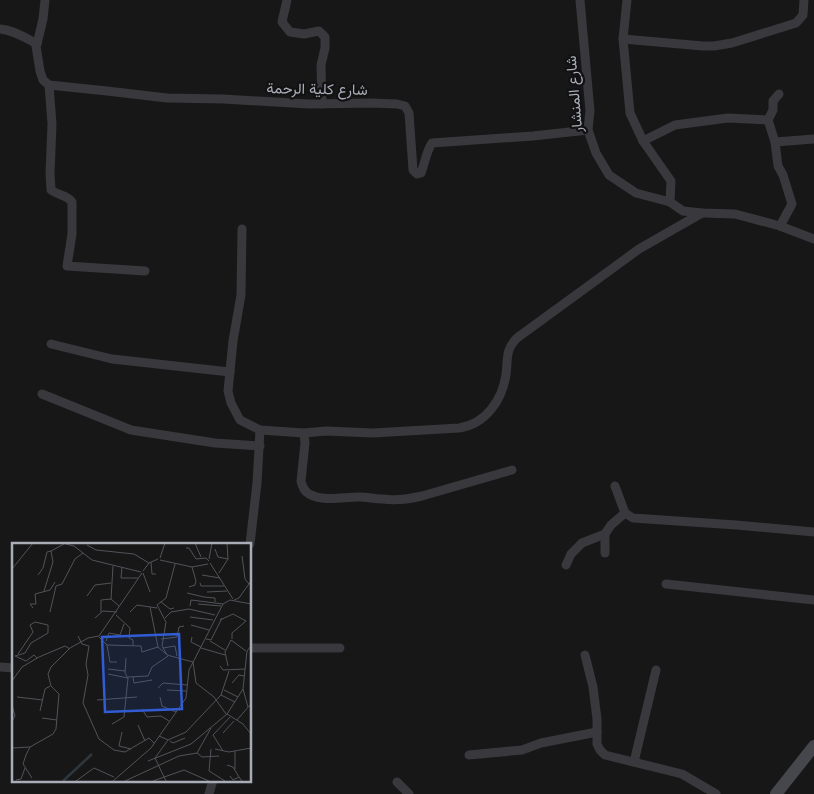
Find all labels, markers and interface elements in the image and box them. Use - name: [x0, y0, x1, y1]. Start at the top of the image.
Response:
- street label: شارع المنشار: [561, 54, 588, 134]
- street label: شارع كلية الرحمة: [266, 78, 368, 101]
- inset map: [12, 543, 251, 782]

